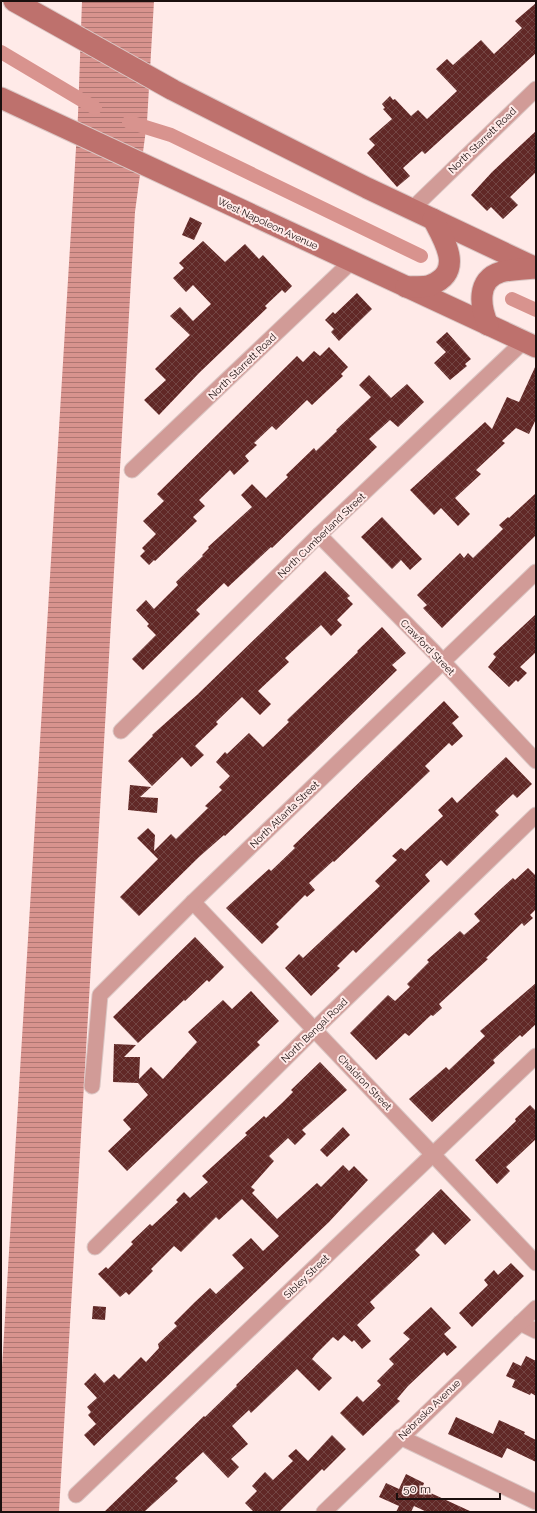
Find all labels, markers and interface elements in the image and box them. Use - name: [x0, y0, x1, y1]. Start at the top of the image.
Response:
- street label: North Starrett Road: [446, 105, 518, 175]
- street label: West Napoleon Avenue: [216, 195, 320, 252]
- street label: North Starrett Road: [206, 331, 278, 401]
- street label: North Cumberland Street: [275, 490, 368, 580]
- street label: Crawford Street: [398, 617, 457, 678]
- street label: North Atlanta Street: [248, 778, 322, 850]
- street label: North Bengal Road: [279, 996, 350, 1065]
- street label: Chaldron Street: [336, 1052, 394, 1113]
- street label: Sibley Street: [282, 1252, 332, 1301]
- street label: Nebraska Avenue: [396, 1377, 463, 1442]
- scale bar: [397, 1475, 500, 1501]
- text: 50 m: [403, 1482, 431, 1496]

